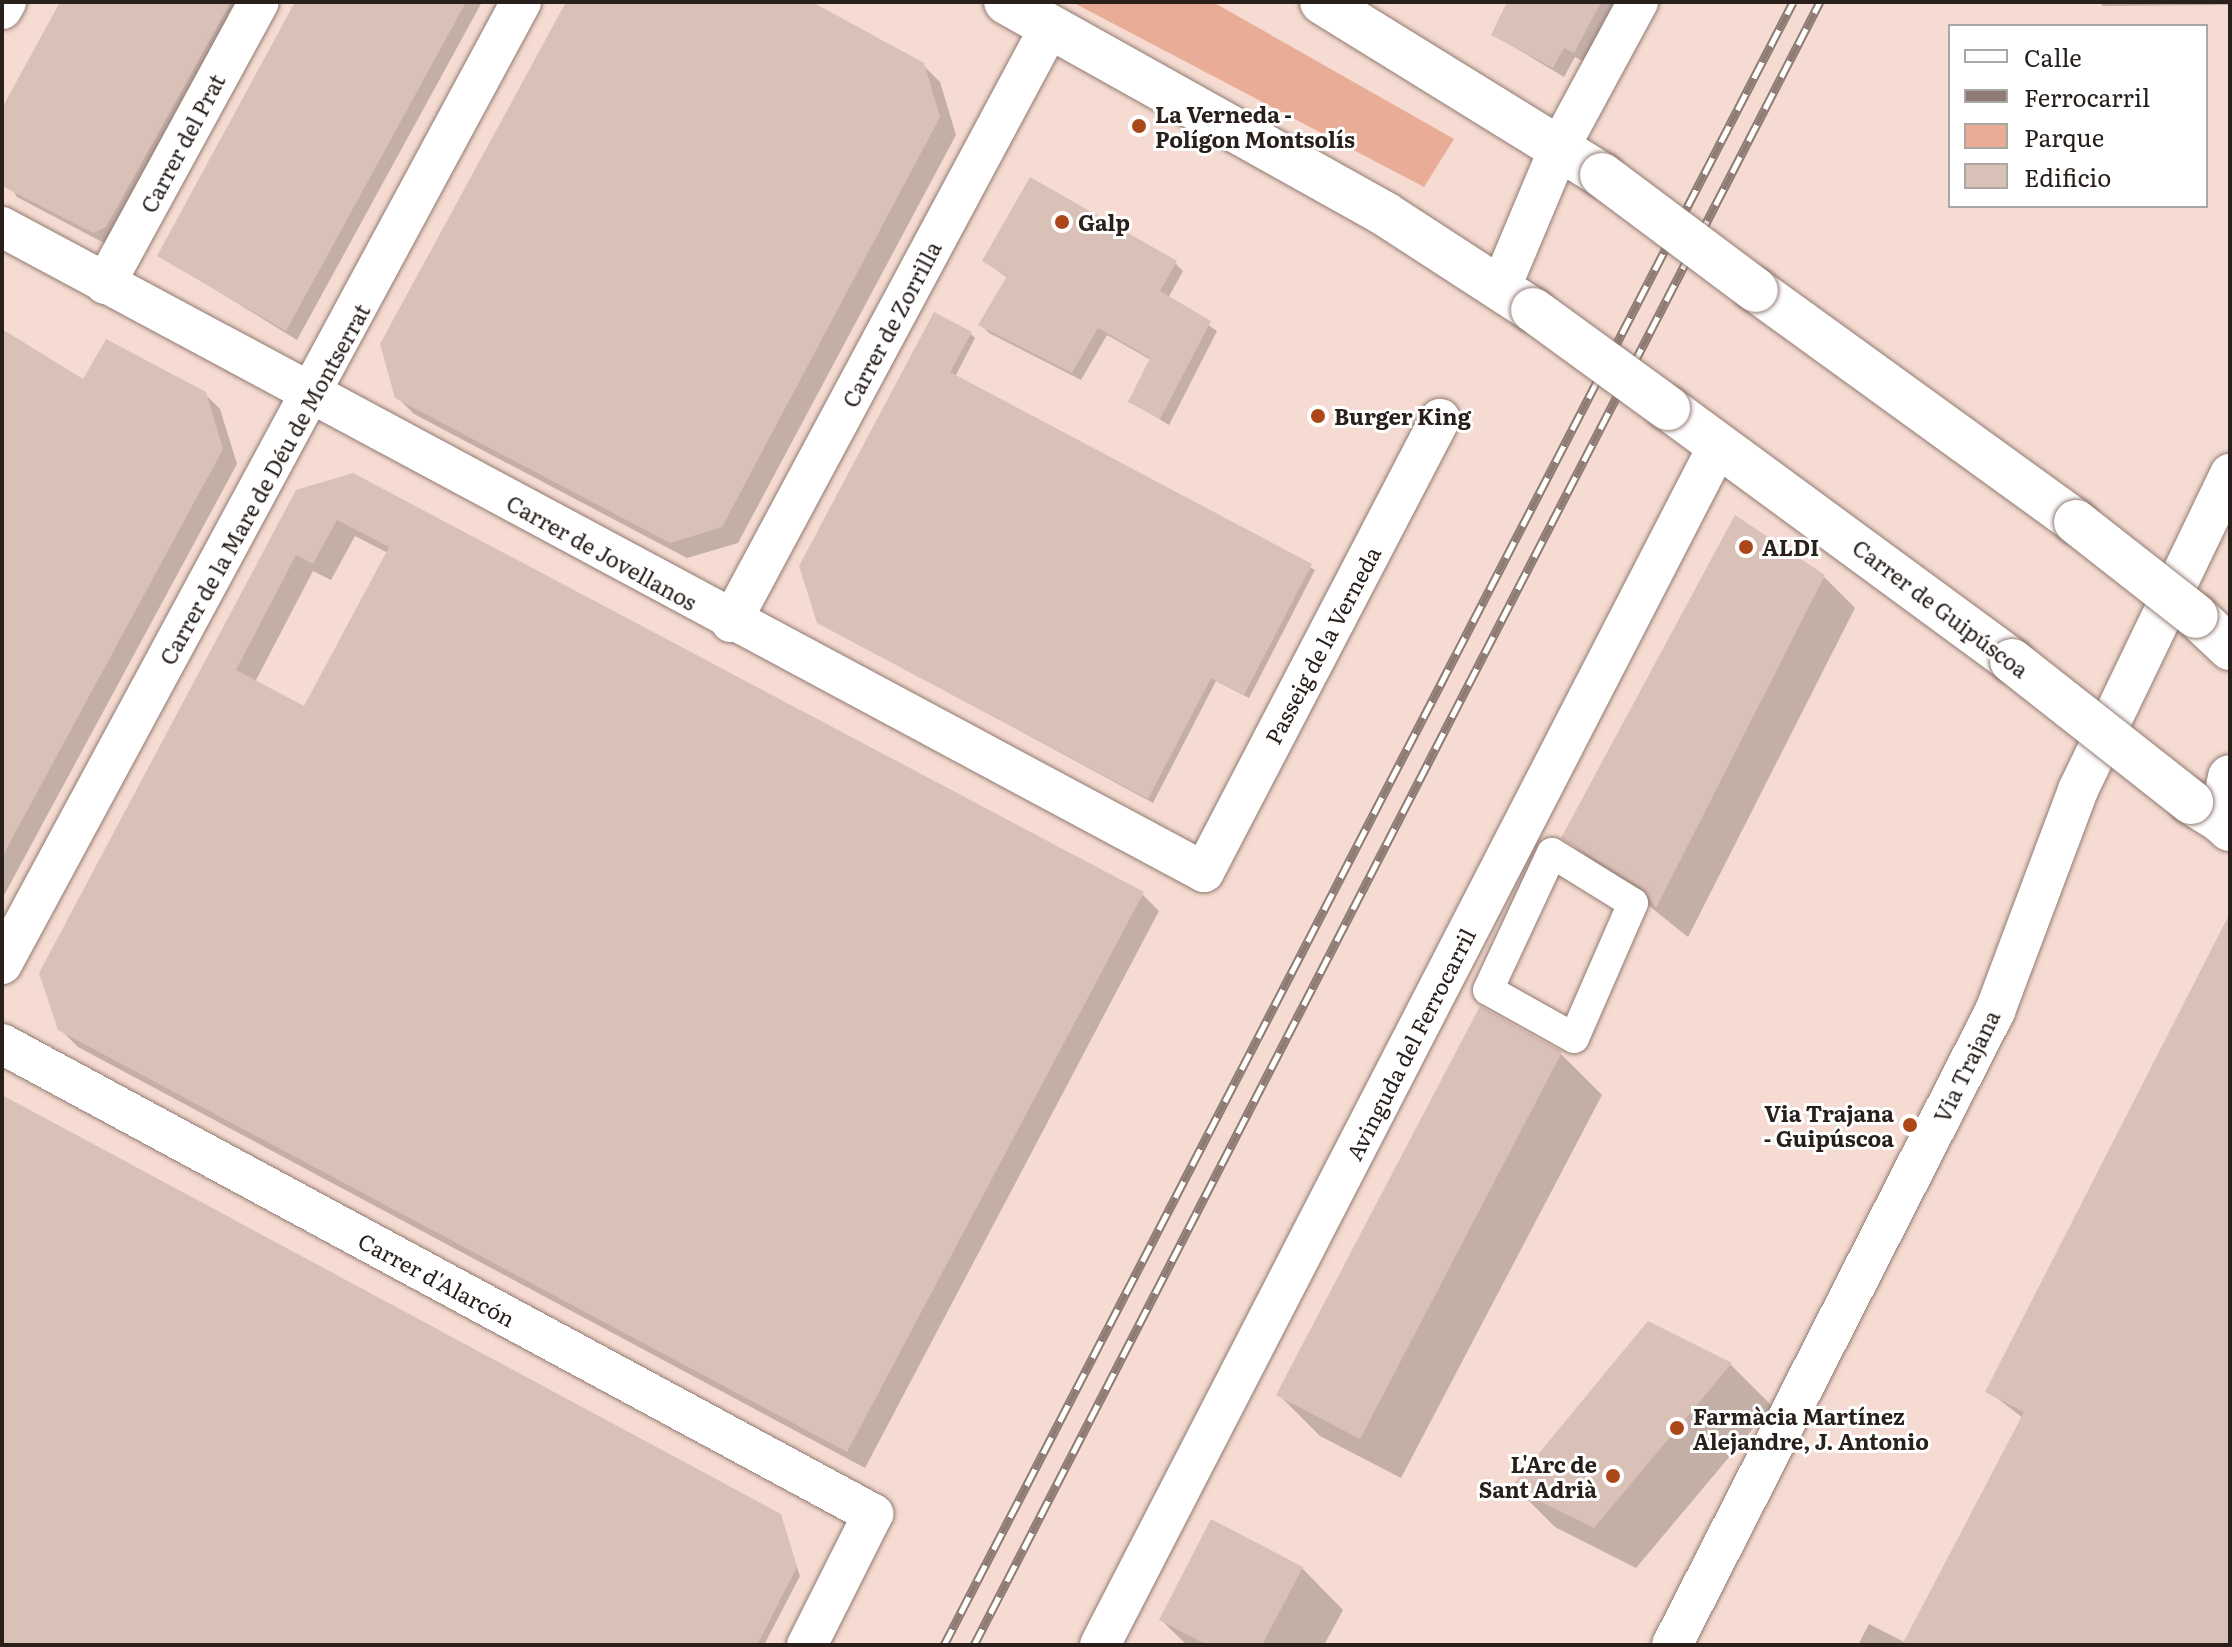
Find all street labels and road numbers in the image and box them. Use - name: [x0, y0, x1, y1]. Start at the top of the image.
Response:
- street label: Carrer del Prat: [134, 69, 230, 217]
- street label: Carrer de Zorrilla: [836, 236, 946, 412]
- street label: Carrer de la Mare de Déu de Montserrat: [153, 299, 375, 669]
- street label: Carrer de Jovellanos: [502, 489, 702, 615]
- street label: Carrer de Guipúscoa: [1848, 533, 2034, 683]
- street label: Passeig de la Verneda: [1259, 542, 1385, 748]
- street label: Avinguda del Ferrocarril: [1340, 924, 1480, 1164]
- street label: Via Trajana: [1927, 1006, 2005, 1126]
- street label: Carrer d'Alarcón: [354, 1227, 520, 1331]

